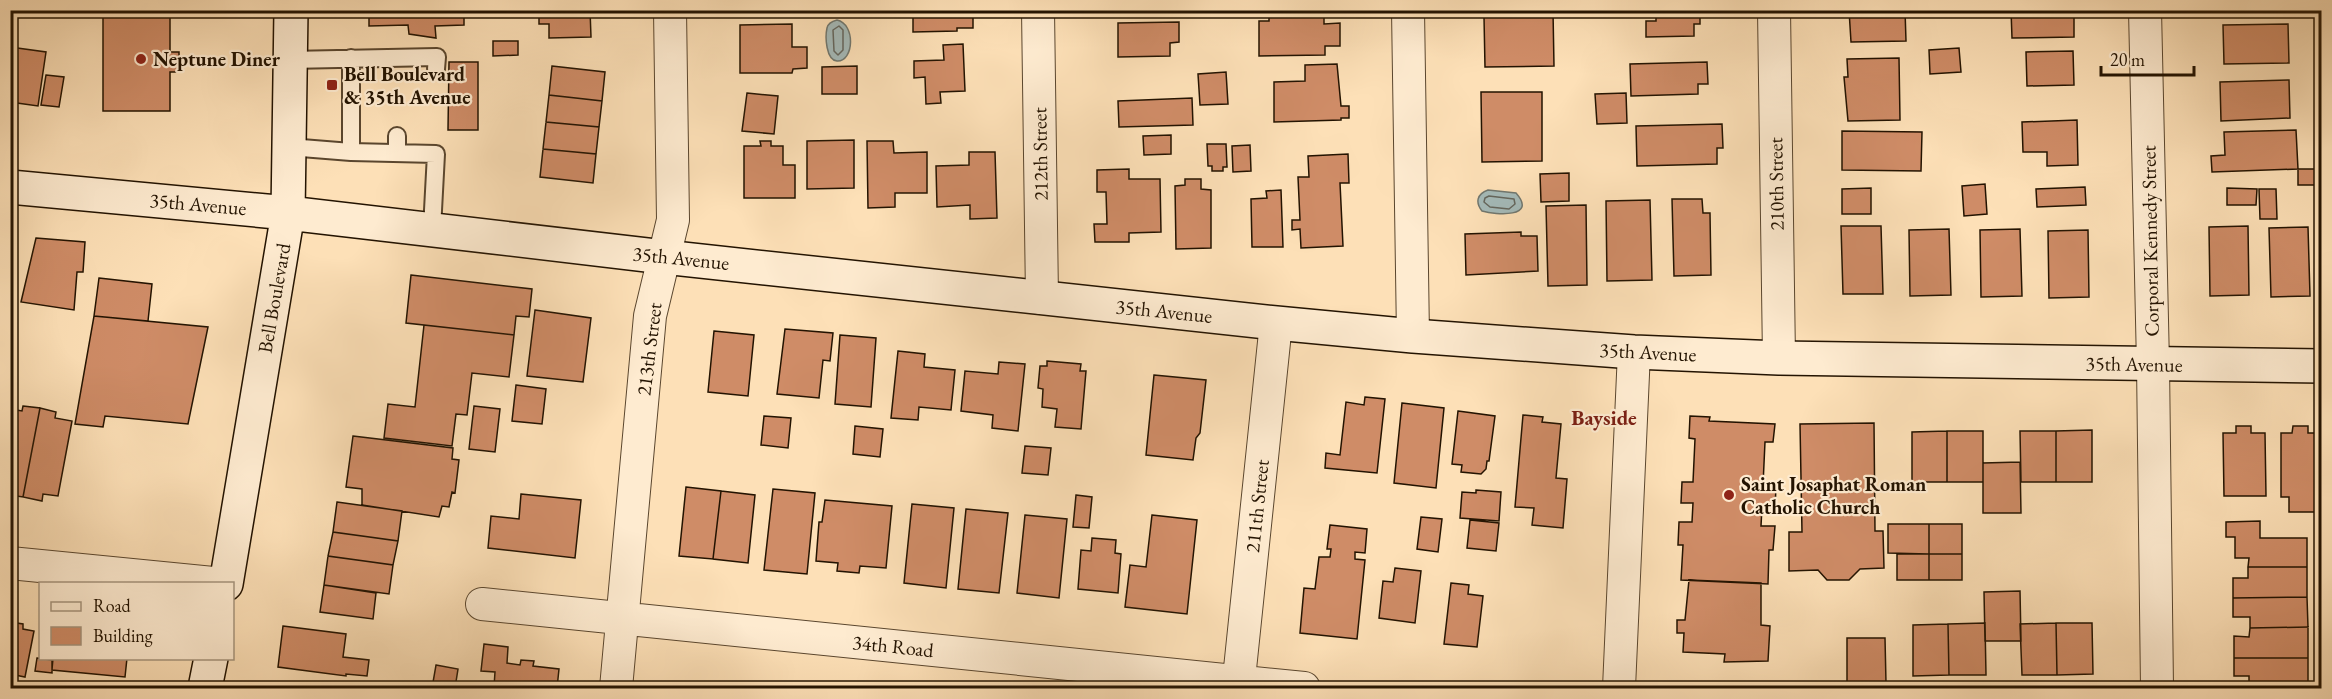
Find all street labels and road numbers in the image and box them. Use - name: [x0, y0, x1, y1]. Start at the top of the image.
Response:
- street label: 212th Street: [1026, 106, 1054, 201]
- street label: 210th Street: [1762, 136, 1790, 231]
- street label: Corporal Kennedy Street: [2135, 144, 2165, 337]
- street label: 35th Avenue: [148, 187, 248, 221]
- street label: Bell Boulevard: [252, 240, 297, 355]
- street label: 35th Avenue: [631, 240, 731, 276]
- street label: 35th Avenue: [1114, 293, 1214, 329]
- street label: 213th Street: [630, 300, 668, 397]
- street label: 35th Avenue: [1599, 336, 1697, 368]
- street label: 35th Avenue: [2085, 350, 2183, 378]
- street label: 211th Street: [1239, 458, 1275, 554]
- street label: 34th Road: [851, 629, 936, 663]

